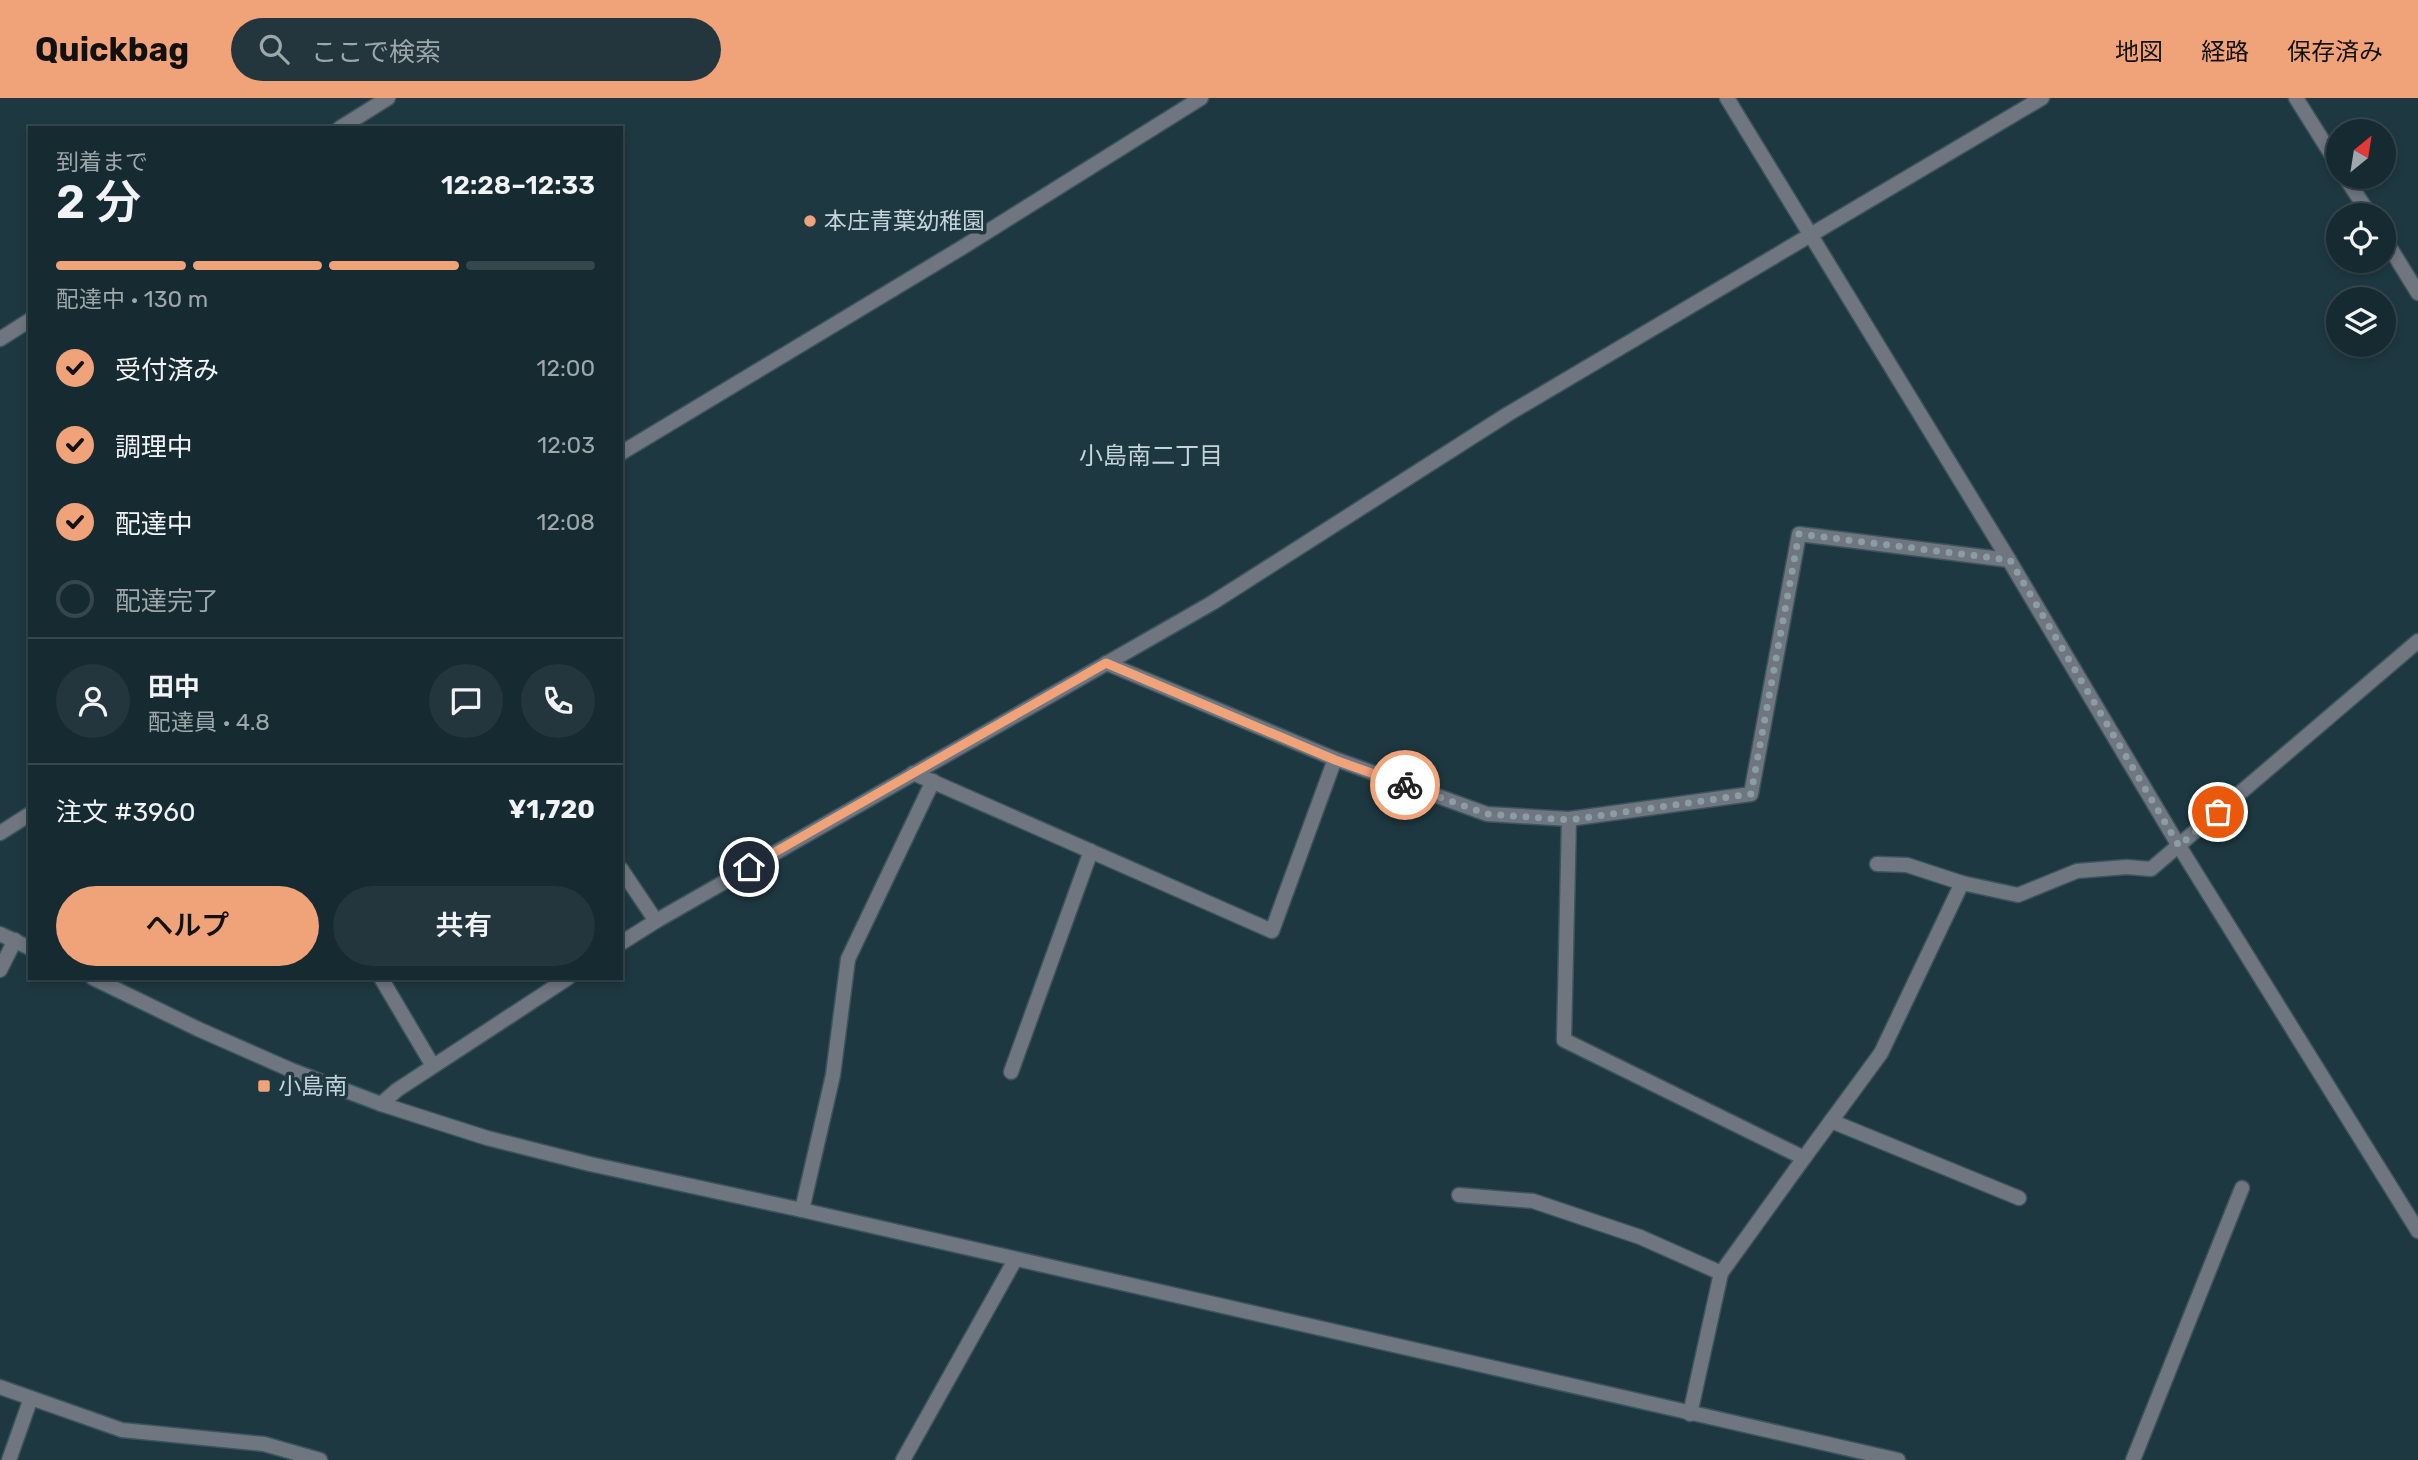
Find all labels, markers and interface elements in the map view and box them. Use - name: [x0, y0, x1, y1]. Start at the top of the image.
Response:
- search box: [231, 18, 721, 81]
- text: Quickbag: [35, 30, 189, 69]
- icon: search: [255, 30, 293, 68]
- text: ここで検索: [311, 37, 441, 68]
- text: 地図: [2115, 38, 2163, 66]
- text: 経路: [2201, 38, 2249, 66]
- text: 保存済み: [2287, 38, 2383, 66]
- north arrow: [2326, 119, 2396, 189]
- map controls: [2326, 119, 2396, 357]
- text: 到着まで: [56, 148, 148, 176]
- text: 12:28–12:33: [441, 170, 595, 201]
- text: 2 分: [56, 175, 141, 230]
- button: locate: [2326, 203, 2396, 273]
- place label: 本庄青葉幼稚園: [824, 207, 985, 235]
- marker: 本庄青葉幼稚園: [802, 213, 818, 229]
- text: 配達中 · 130 m: [56, 285, 208, 313]
- button: layers: [2326, 287, 2396, 357]
- icon: check: [56, 349, 94, 387]
- text: 12:00: [537, 354, 595, 382]
- text: 受付済み: [115, 355, 219, 386]
- icon: check: [56, 426, 94, 464]
- text: 12:03: [537, 431, 595, 459]
- text: 調理中: [115, 432, 193, 463]
- district label: 小島南二丁目: [1079, 442, 1223, 470]
- icon: check: [56, 503, 94, 541]
- text: 12:08: [537, 508, 595, 536]
- text: 配達中: [115, 509, 193, 540]
- text: 配達完了: [115, 586, 219, 617]
- button: person: [56, 664, 130, 738]
- button: chat: [429, 664, 503, 738]
- button: phone: [521, 664, 595, 738]
- text: 田中: [148, 672, 200, 703]
- text: 配達員 · 4.8: [148, 708, 270, 736]
- courier: [1370, 750, 1440, 820]
- icon: bike: [1386, 766, 1424, 804]
- pin: [2188, 782, 2248, 842]
- icon: bag: [2199, 793, 2237, 831]
- text: ¥1,720: [508, 794, 595, 825]
- text: 注文 #3960: [56, 797, 195, 828]
- pin: [719, 837, 779, 897]
- icon: home: [730, 848, 768, 886]
- button: ヘルプ: [56, 886, 319, 966]
- button: 共有: [333, 886, 595, 966]
- place label: 小島南: [278, 1072, 347, 1100]
- marker: 小島南: [256, 1078, 272, 1094]

